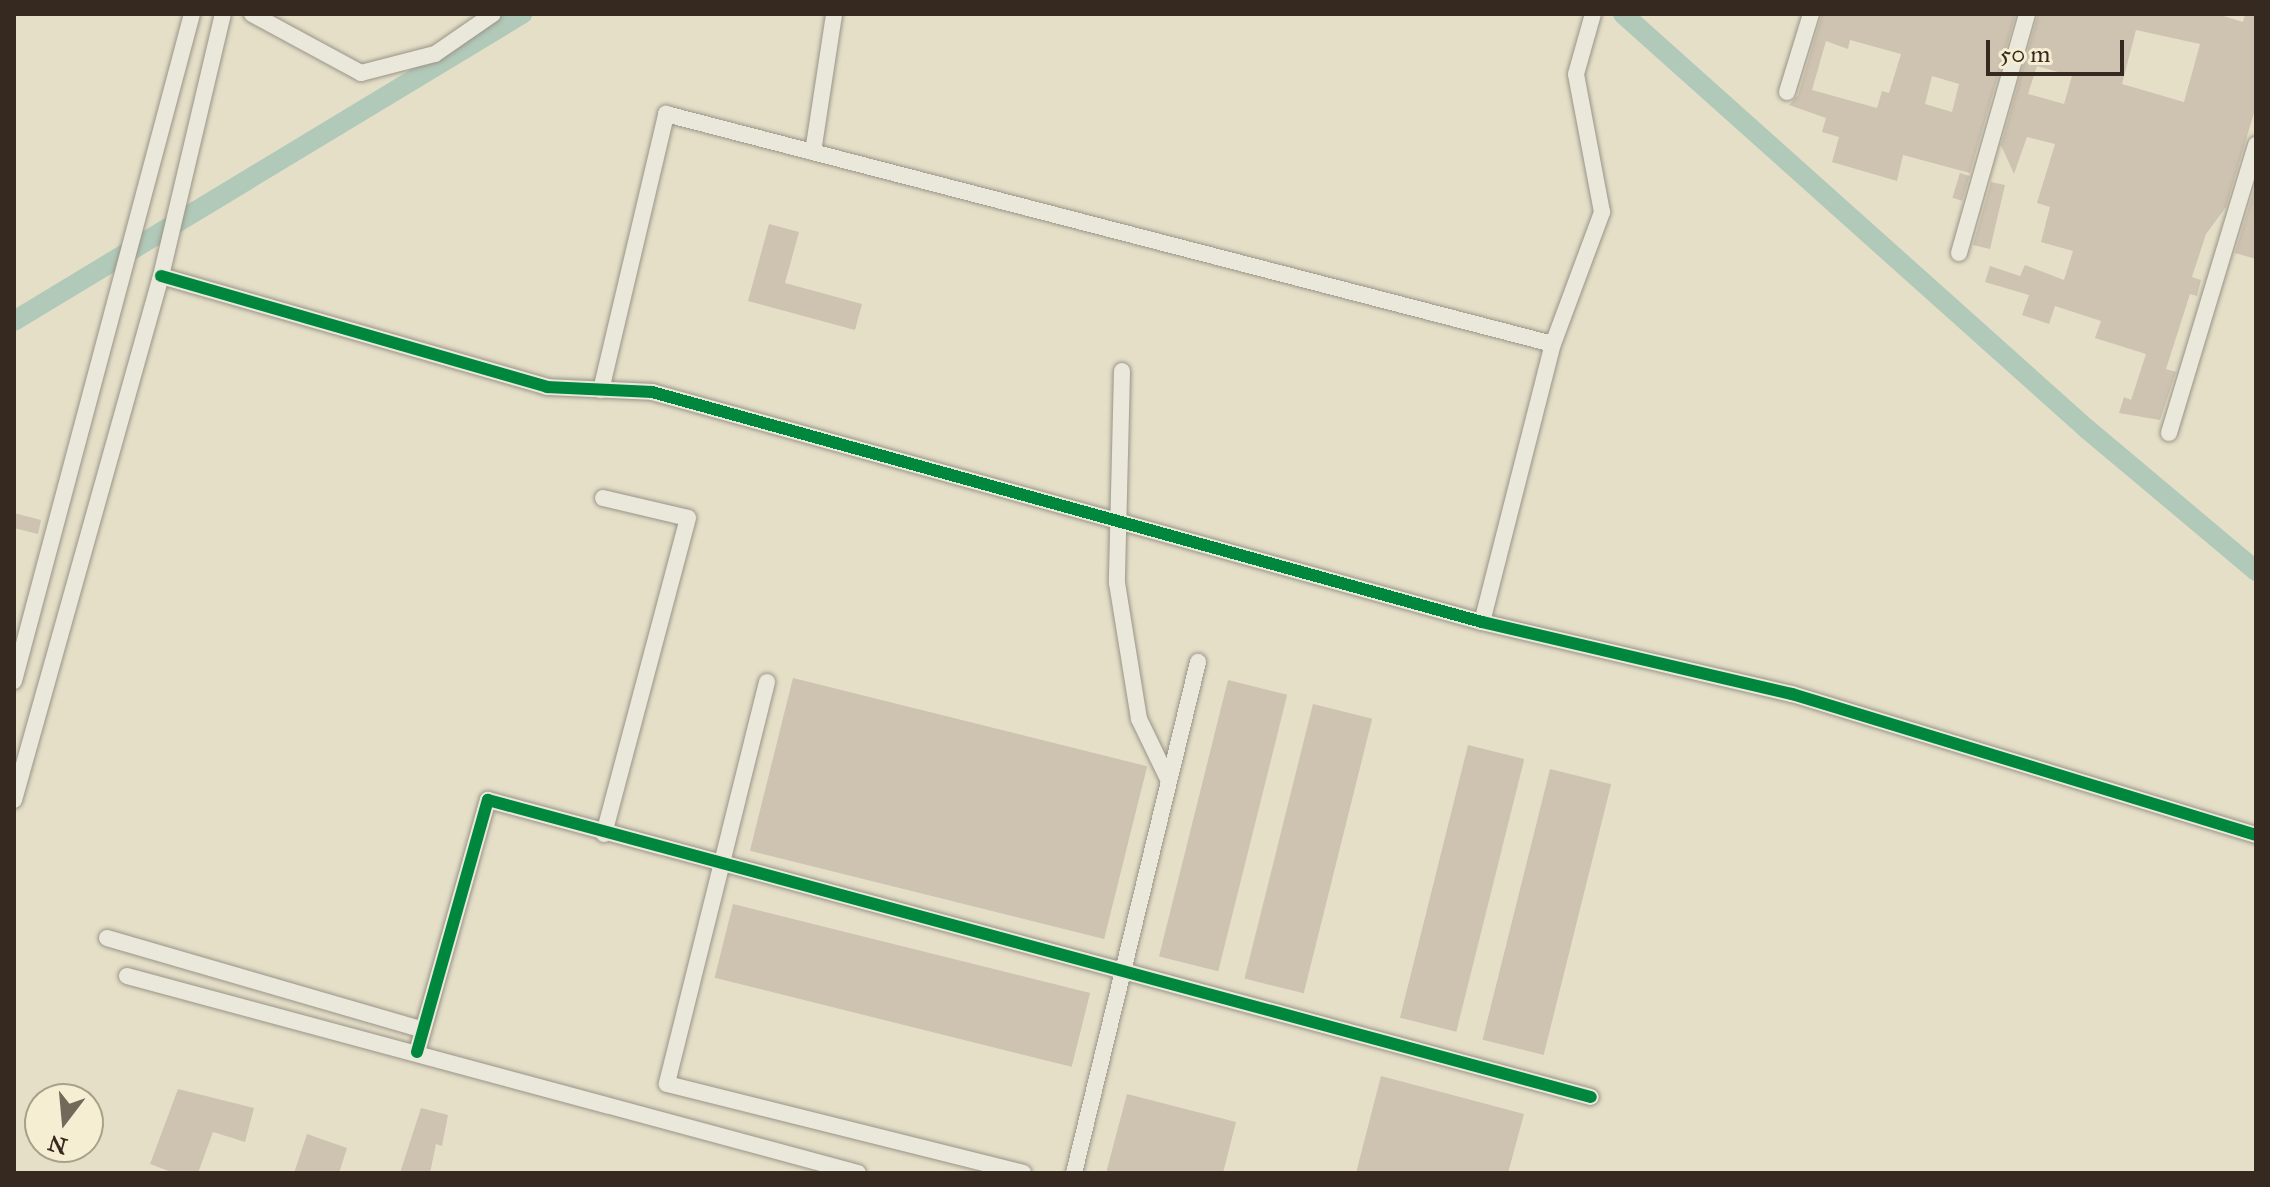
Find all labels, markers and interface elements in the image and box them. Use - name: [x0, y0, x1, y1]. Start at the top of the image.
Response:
- scale bar: [1990, 24, 2128, 74]
- text: 50 m: [2000, 39, 2050, 69]
- north arrow: [24, 1083, 104, 1163]
- text: N: [45, 1129, 71, 1160]

